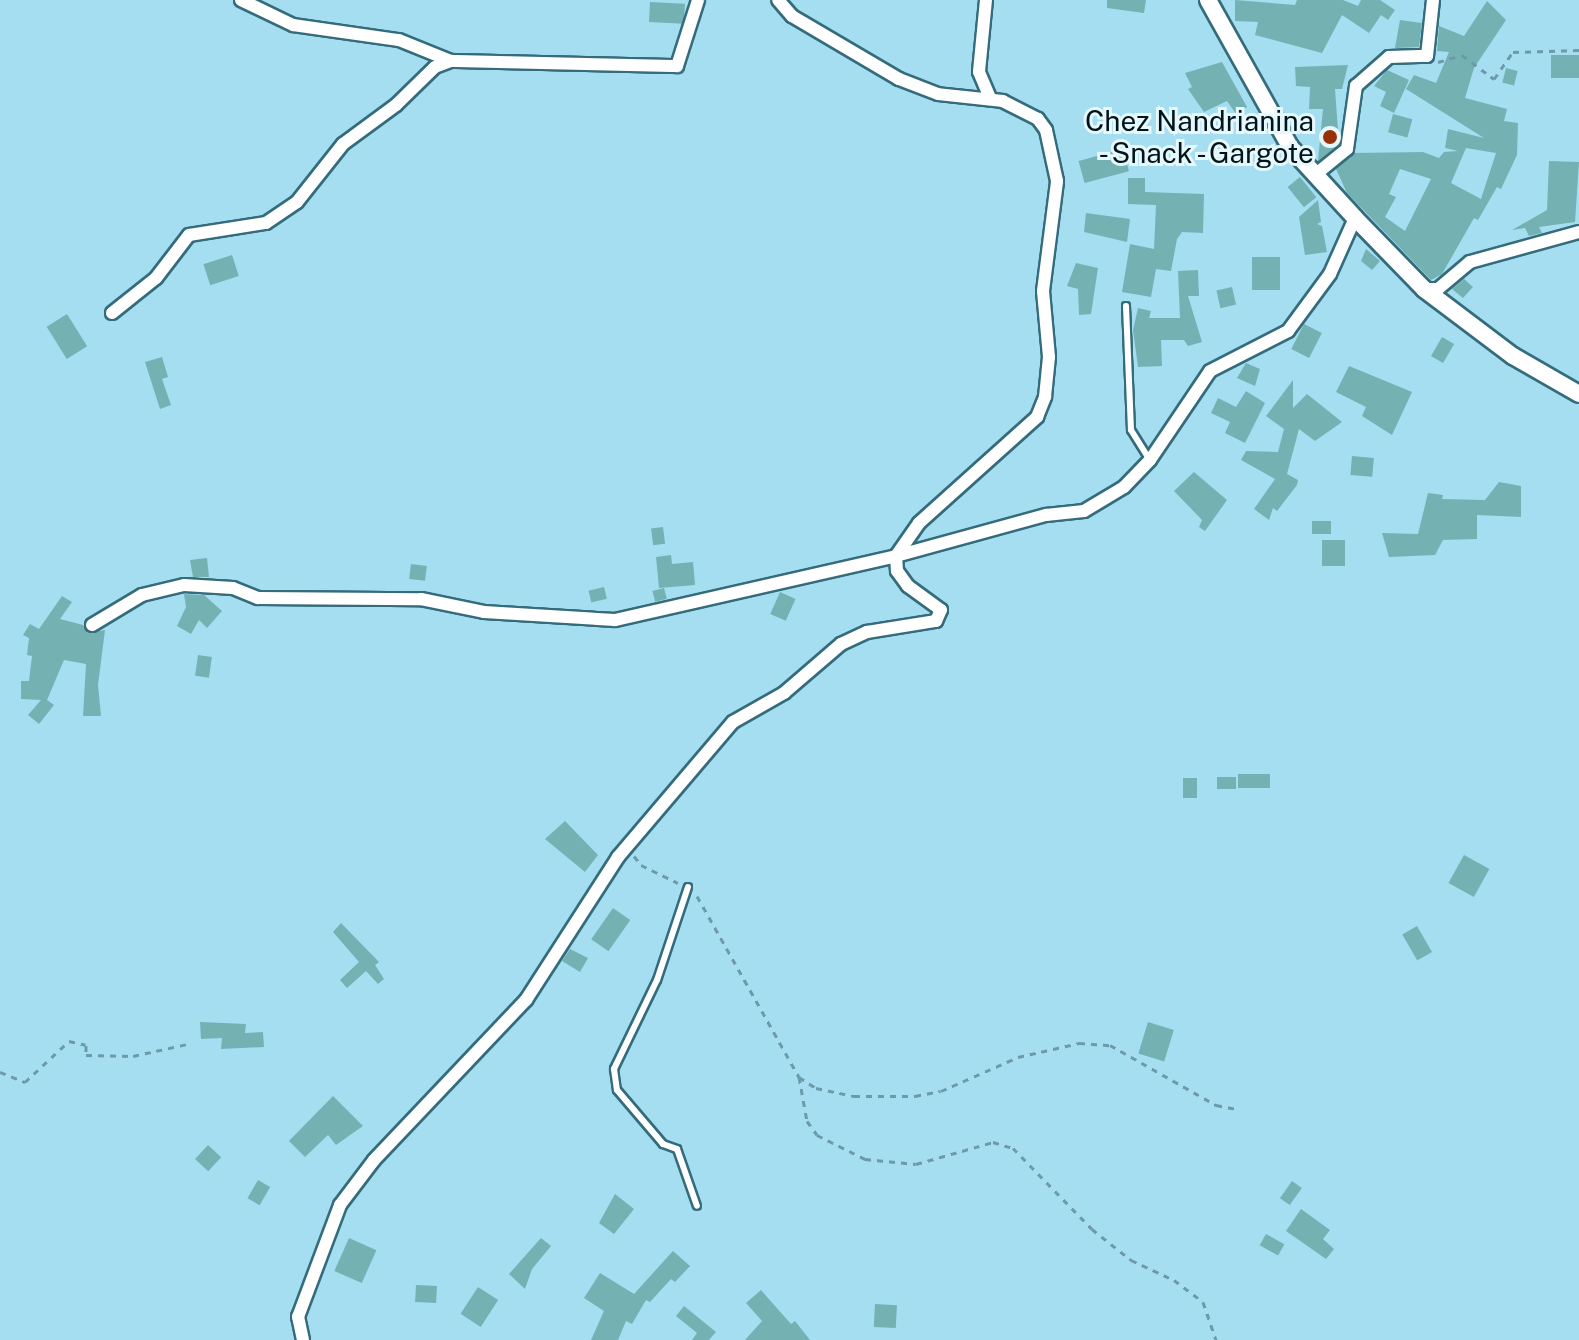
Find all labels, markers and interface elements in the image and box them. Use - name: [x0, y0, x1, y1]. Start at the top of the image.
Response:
- place label: Chez Nandrianina - Snack - Gargote: [1085, 104, 1314, 170]
- marker: Chez Nandrianina - Snack - Gargote: [1321, 128, 1339, 146]

